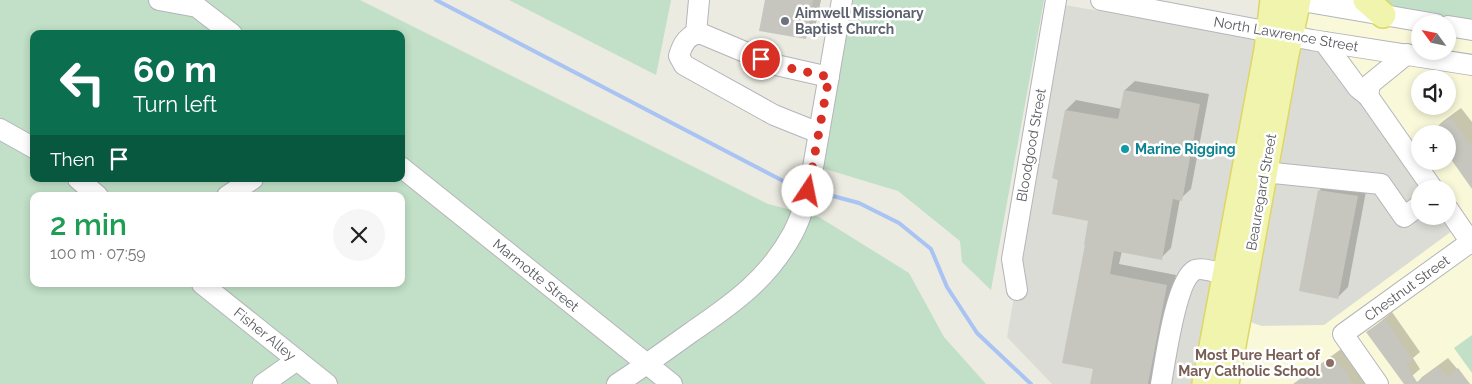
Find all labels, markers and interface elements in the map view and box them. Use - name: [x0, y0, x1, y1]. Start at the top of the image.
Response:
- place label: Aimwell Missionary Baptist Church: [795, 5, 924, 37]
- street label: North Lawrence Street: [1212, 13, 1360, 55]
- marker: Aimwell Missionary Baptist Church: [779, 15, 791, 27]
- north arrow: [1411, 15, 1456, 60]
- map controls: [1411, 15, 1456, 225]
- pin: [740, 38, 782, 80]
- icon: arrive: [747, 45, 775, 73]
- text: 60 m: [133, 49, 217, 90]
- icon: left: [50, 50, 115, 115]
- button: sound: [1411, 70, 1456, 115]
- street label: Bloodgood Street: [1013, 87, 1049, 203]
- text: Turn left: [133, 91, 217, 117]
- button: +: [1411, 125, 1456, 170]
- street label: Beauregard Street: [1243, 132, 1279, 252]
- place label: Marine Rigging: [1135, 141, 1236, 157]
- marker: Marine Rigging: [1119, 143, 1131, 155]
- icon: arrive: [105, 145, 133, 173]
- text: Then: [50, 148, 95, 170]
- position arrow: [781, 164, 833, 216]
- button: −: [1411, 180, 1456, 225]
- text: 2 min: [50, 207, 127, 242]
- button: close: [333, 209, 385, 261]
- street label: Marmotte Street: [490, 236, 582, 315]
- text: 100 m · 07:59: [50, 244, 146, 263]
- street label: Chestnut Street: [1361, 252, 1453, 324]
- street label: Fisher Alley: [231, 304, 299, 364]
- place label: Most Pure Heart of Mary Catholic School: [1178, 347, 1321, 379]
- marker: Most Pure Heart of Mary Catholic School: [1324, 357, 1336, 369]

